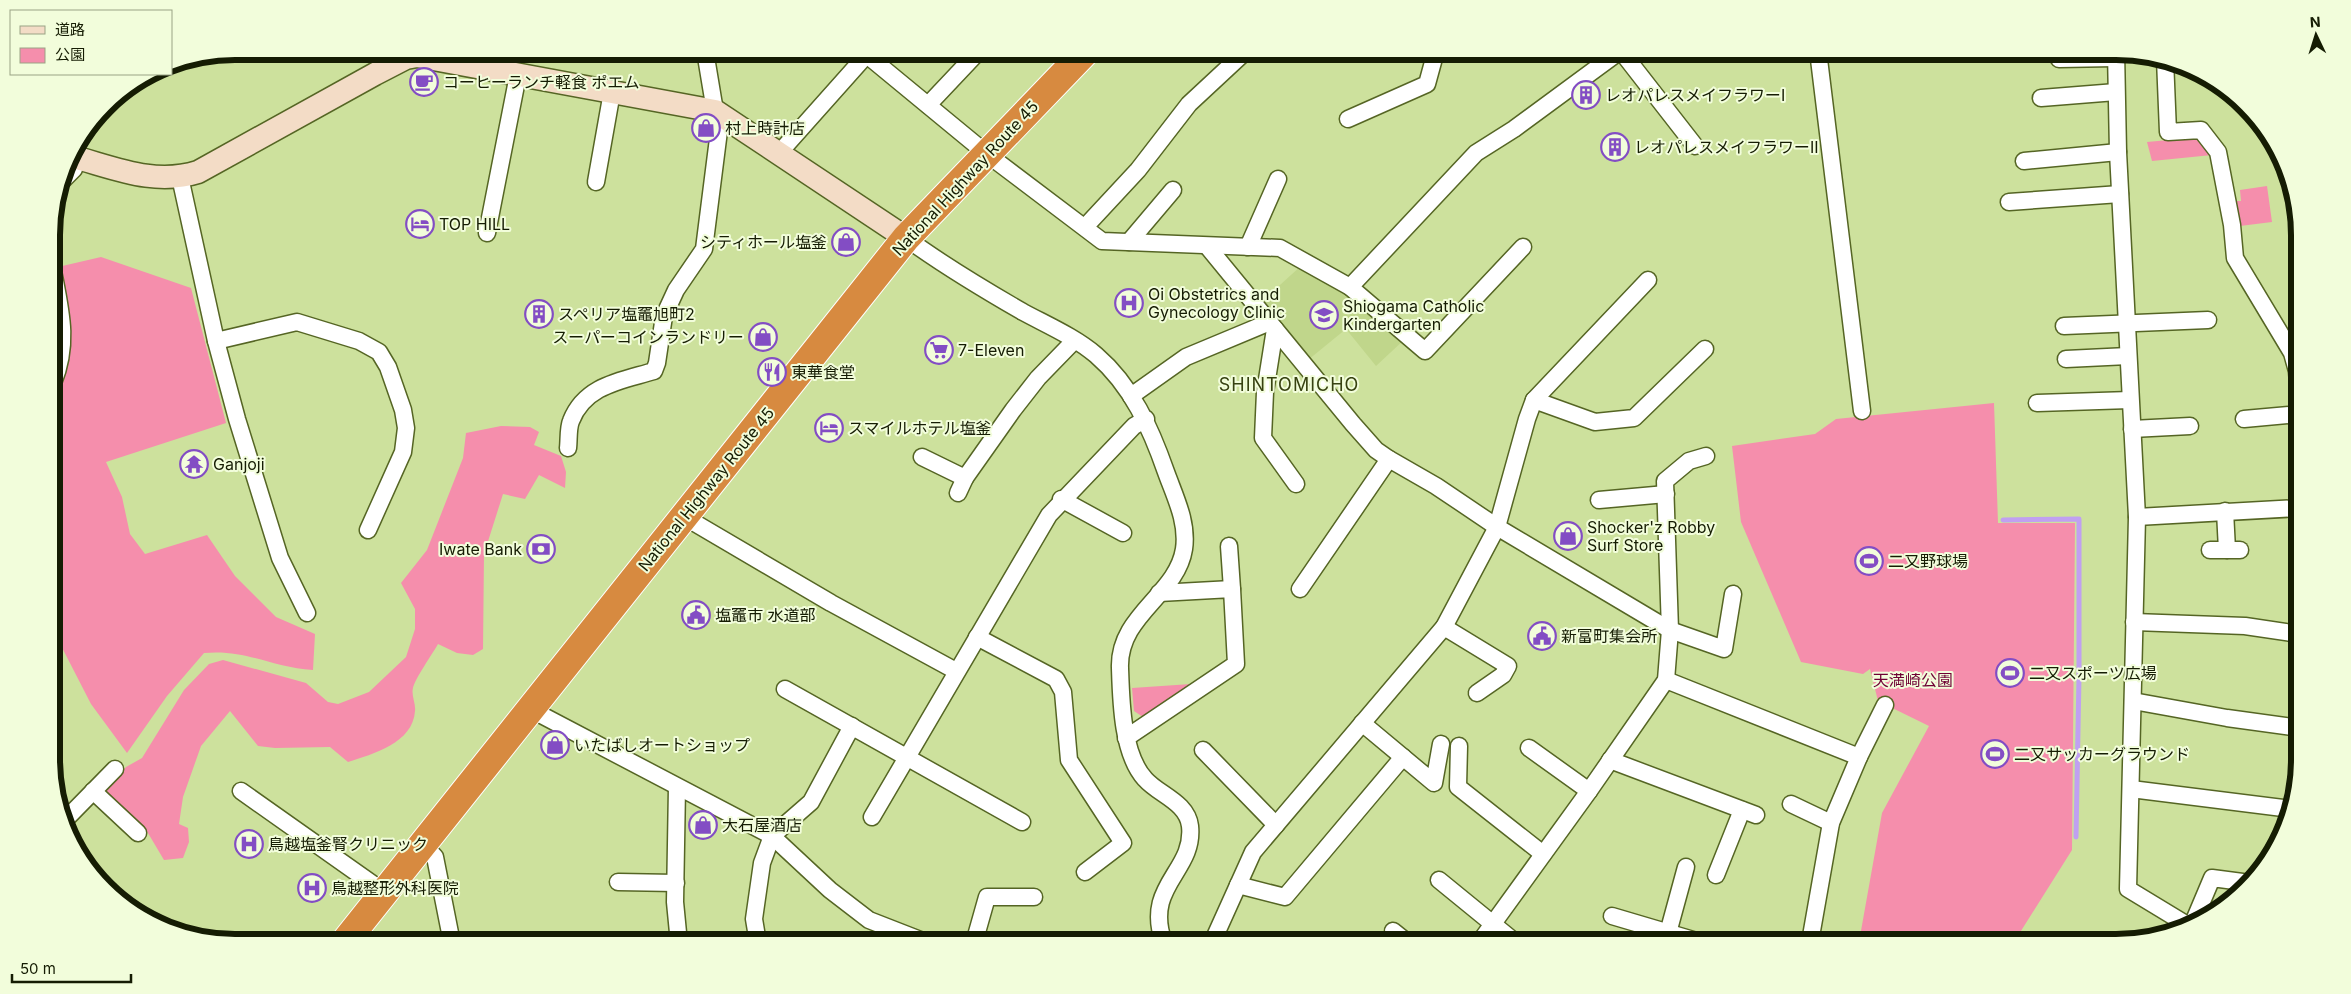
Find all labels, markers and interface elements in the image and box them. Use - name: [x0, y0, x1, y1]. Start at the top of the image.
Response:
- legend: [10, 10, 172, 75]
- north arrow: [2291, 10, 2341, 60]
- text: N: [2309, 13, 2321, 30]
- text: 道路: [55, 20, 85, 39]
- text: 公園: [55, 45, 85, 64]
- cafe icon: コーヒーランチ軽食 ポエム: [409, 67, 439, 97]
- place label: コーヒーランチ軽食 ポエム: [443, 72, 640, 92]
- building icon: レオパレスメイフラワーI: [1571, 80, 1601, 110]
- place label: レオパレスメイフラワーI: [1605, 85, 1785, 105]
- street label: National Highway Route 45: [888, 96, 1042, 260]
- shop icon: 村上時計店: [691, 113, 721, 143]
- place label: 村上時計店: [725, 118, 805, 138]
- building icon: レオパレスメイフラワーII: [1600, 132, 1630, 162]
- place label: レオパレスメイフラワーII: [1634, 137, 1819, 157]
- hotel icon: TOP HILL: [405, 209, 435, 239]
- place label: TOP HILL: [439, 214, 510, 234]
- shop icon: シティホール塩釜: [831, 227, 861, 257]
- place label: シティホール塩釜: [700, 232, 827, 252]
- place label: Oi Obstetrics and Gynecology Clinic: [1148, 284, 1285, 322]
- hospital icon: Oi Obstetrics and Gynecology Clinic: [1114, 288, 1144, 318]
- place label: Shiogama Catholic Kindergarten: [1343, 296, 1484, 334]
- building icon: スペリア塩竈旭町2: [524, 299, 554, 329]
- school or university icon: Shiogama Catholic Kindergarten: [1309, 300, 1339, 330]
- place label: スペリア塩竈旭町2: [558, 304, 695, 324]
- shop icon: スーパーコインランドリー: [748, 322, 778, 352]
- place label: スーパーコインランドリー: [552, 327, 744, 347]
- supermarket icon: 7-Eleven: [924, 335, 954, 365]
- place label: 7-Eleven: [958, 340, 1024, 360]
- restaurant icon: 東華食堂: [757, 357, 787, 387]
- place label: 東華食堂: [791, 362, 855, 382]
- district label: SHINTOMICHO: [1219, 374, 1359, 395]
- street label: National Highway Route 45: [634, 403, 778, 575]
- hotel icon: スマイルホテル塩釜: [814, 413, 844, 443]
- place label: スマイルホテル塩釜: [848, 418, 992, 438]
- temple icon: Ganjoji: [179, 449, 209, 479]
- place label: Ganjoji: [213, 454, 265, 474]
- place label: Shocker'z Robby Surf Store: [1587, 517, 1715, 555]
- shop icon: Shocker'z Robby Surf Store: [1553, 521, 1583, 551]
- bank icon: Iwate Bank: [526, 534, 556, 564]
- place label: Iwate Bank: [439, 539, 522, 559]
- sports icon: 二又野球場: [1854, 546, 1884, 576]
- place label: 二又野球場: [1888, 551, 1968, 571]
- public building icon: 塩竈市 水道部: [681, 600, 711, 630]
- place label: 塩竈市 水道部: [715, 605, 816, 625]
- public building icon: 新富町集会所: [1527, 621, 1557, 651]
- place label: 新富町集会所: [1561, 626, 1657, 646]
- sports icon: 二又スポーツ広場: [1995, 658, 2025, 688]
- place label: 二又スポーツ広場: [2029, 663, 2157, 683]
- park label: 天満崎公園: [1873, 670, 1953, 690]
- shop icon: いたばしオートショップ: [540, 730, 570, 760]
- place label: いたばしオートショップ: [574, 735, 750, 755]
- sports icon: 二又サッカーグラウンド: [1980, 739, 2010, 769]
- place label: 二又サッカーグラウンド: [2014, 744, 2190, 764]
- shop icon: 大石屋酒店: [688, 810, 718, 840]
- place label: 大石屋酒店: [722, 815, 802, 835]
- hospital icon: 鳥越塩釜腎クリニック: [234, 829, 264, 859]
- place label: 鳥越塩釜腎クリニック: [268, 834, 428, 854]
- hospital icon: 鳥越整形外科医院: [297, 873, 327, 903]
- place label: 鳥越整形外科医院: [331, 878, 459, 898]
- scale bar: [12, 952, 131, 984]
- text: 50 m: [20, 959, 56, 978]

